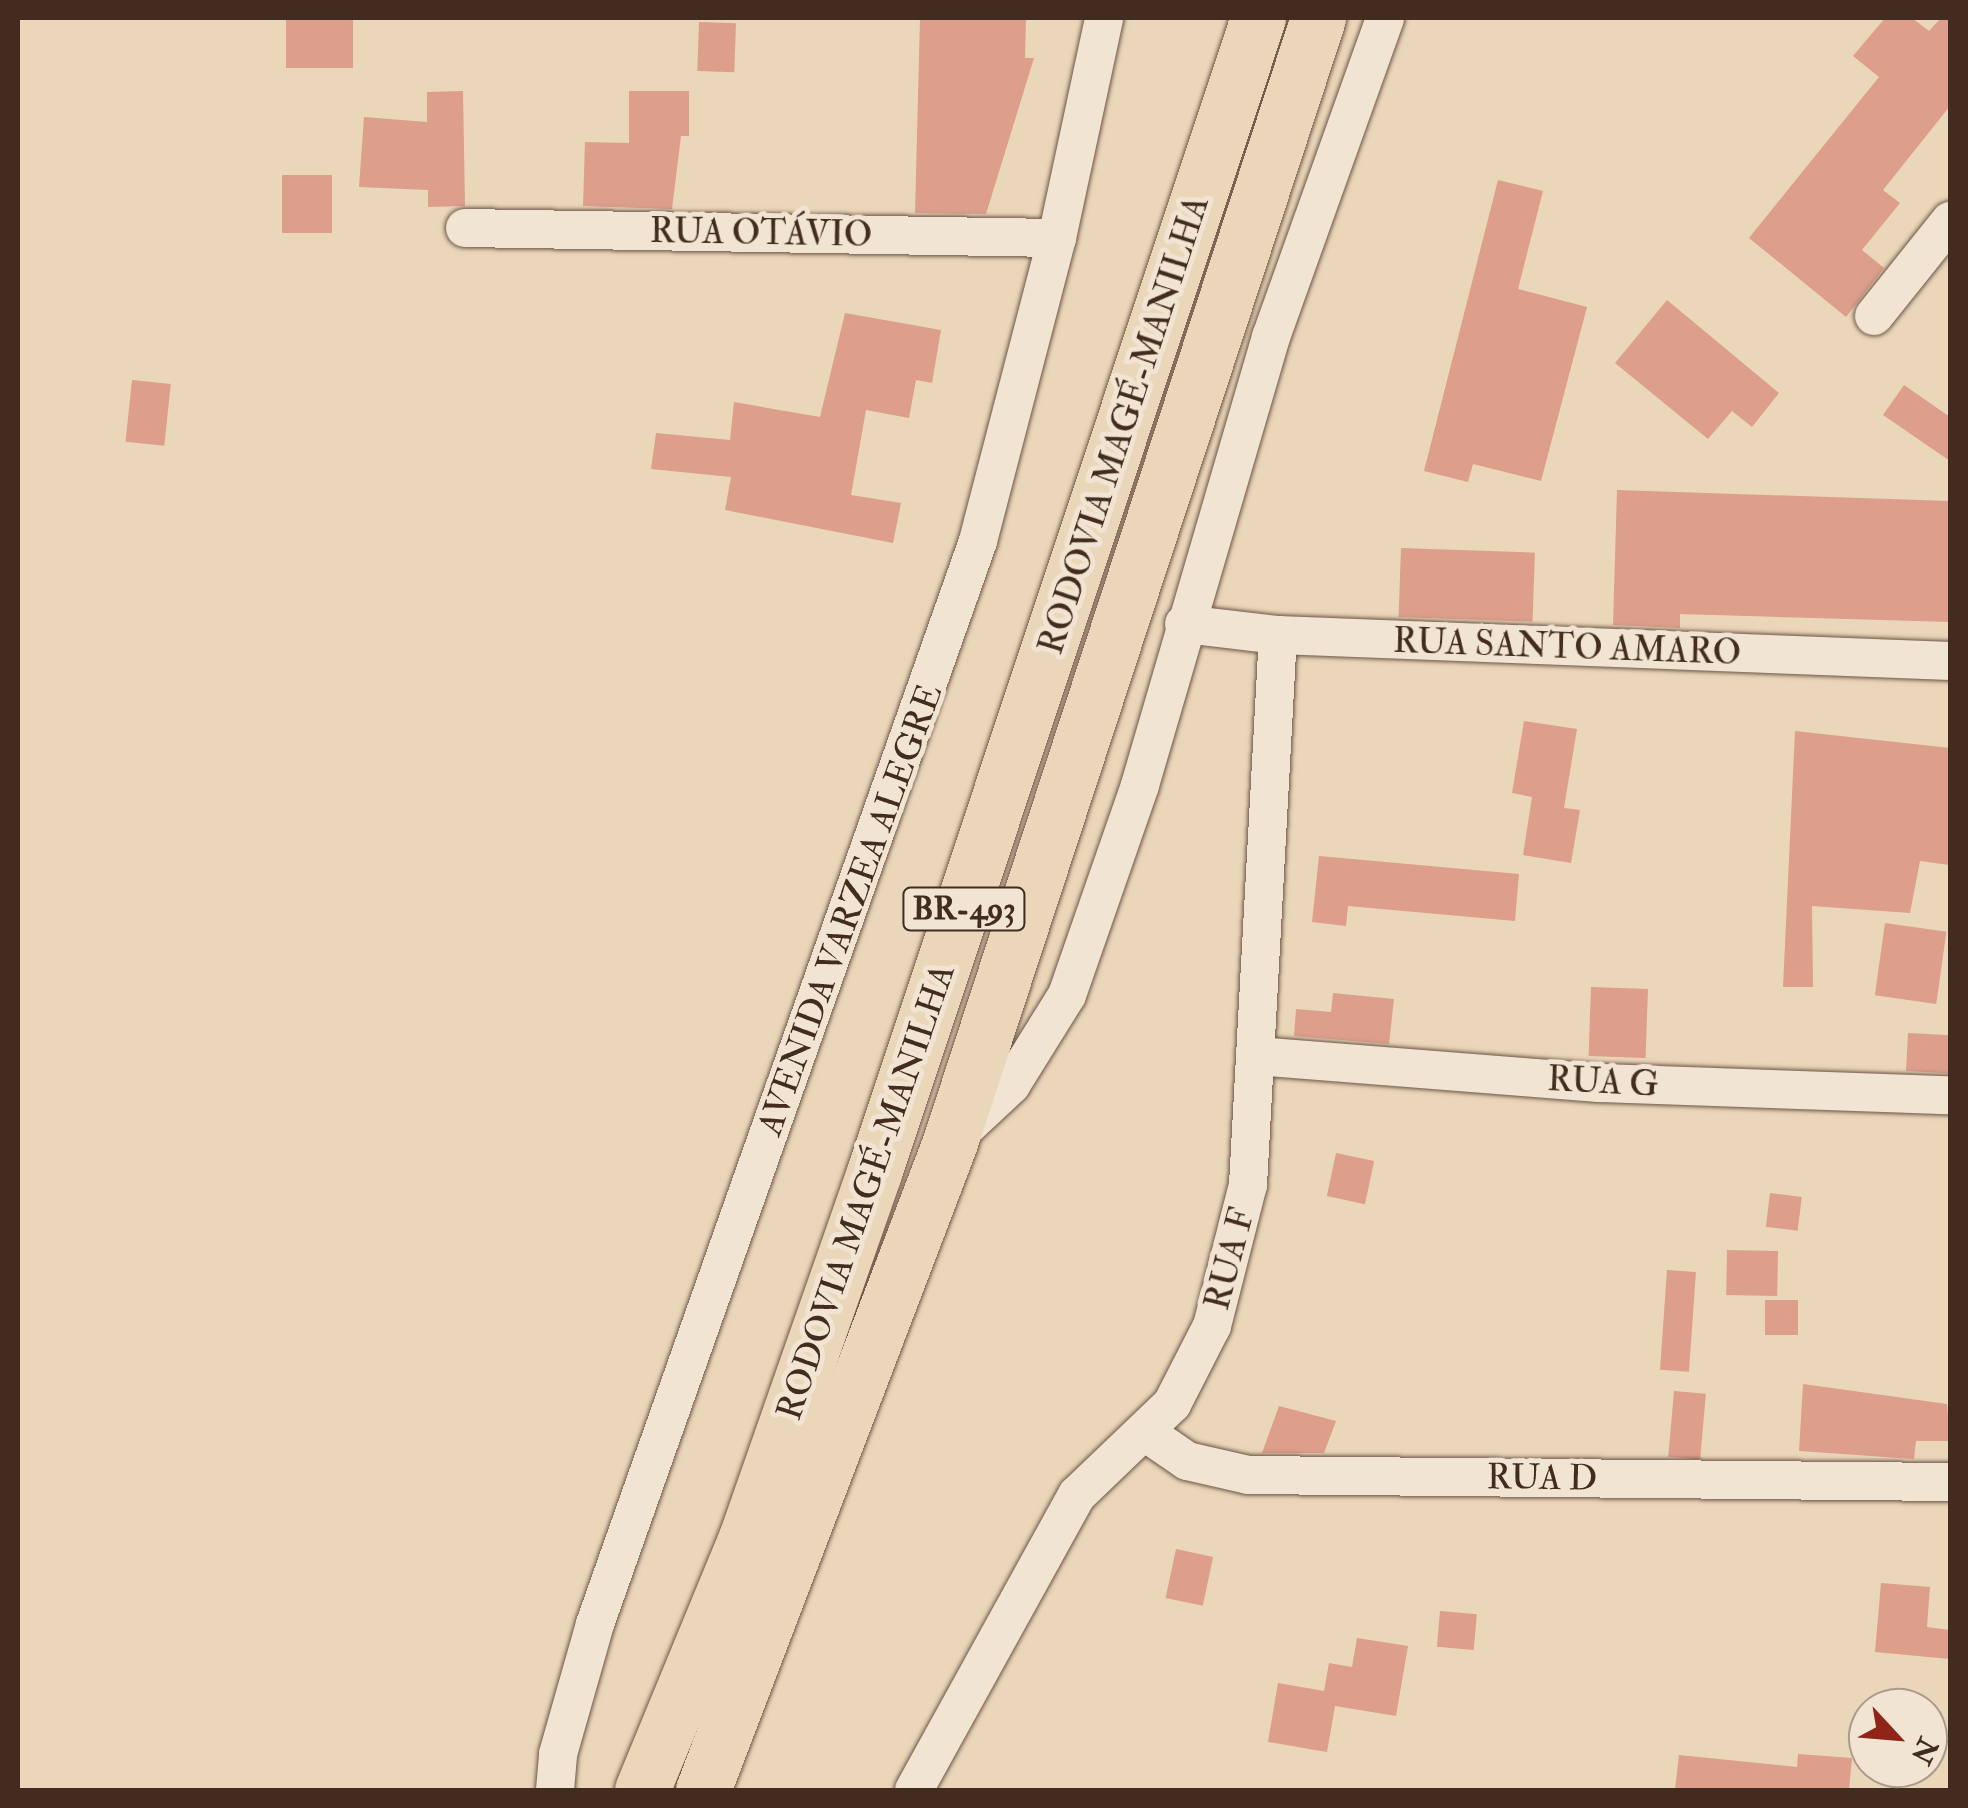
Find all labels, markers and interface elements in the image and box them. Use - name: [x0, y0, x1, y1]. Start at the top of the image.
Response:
- street label: RODOVIA MAGÉ-MANILHA: [1030, 190, 1218, 660]
- street label: RUA OTÁVIO: [649, 210, 873, 256]
- street label: RUA SANTO AMARO: [1392, 620, 1742, 674]
- street label: AVENIDA VARZEA ALEGRE: [749, 679, 951, 1141]
- road number: BR-493: [902, 882, 1026, 936]
- street label: RODOVIA MAGÉ-MANILHA: [768, 958, 964, 1426]
- street label: RUA G: [1546, 1058, 1660, 1106]
- street label: RUA F: [1196, 1203, 1264, 1315]
- street label: RUA D: [1486, 1456, 1598, 1500]
- north arrow: [1848, 1688, 1948, 1788]
- text: N: [1902, 1732, 1945, 1769]

